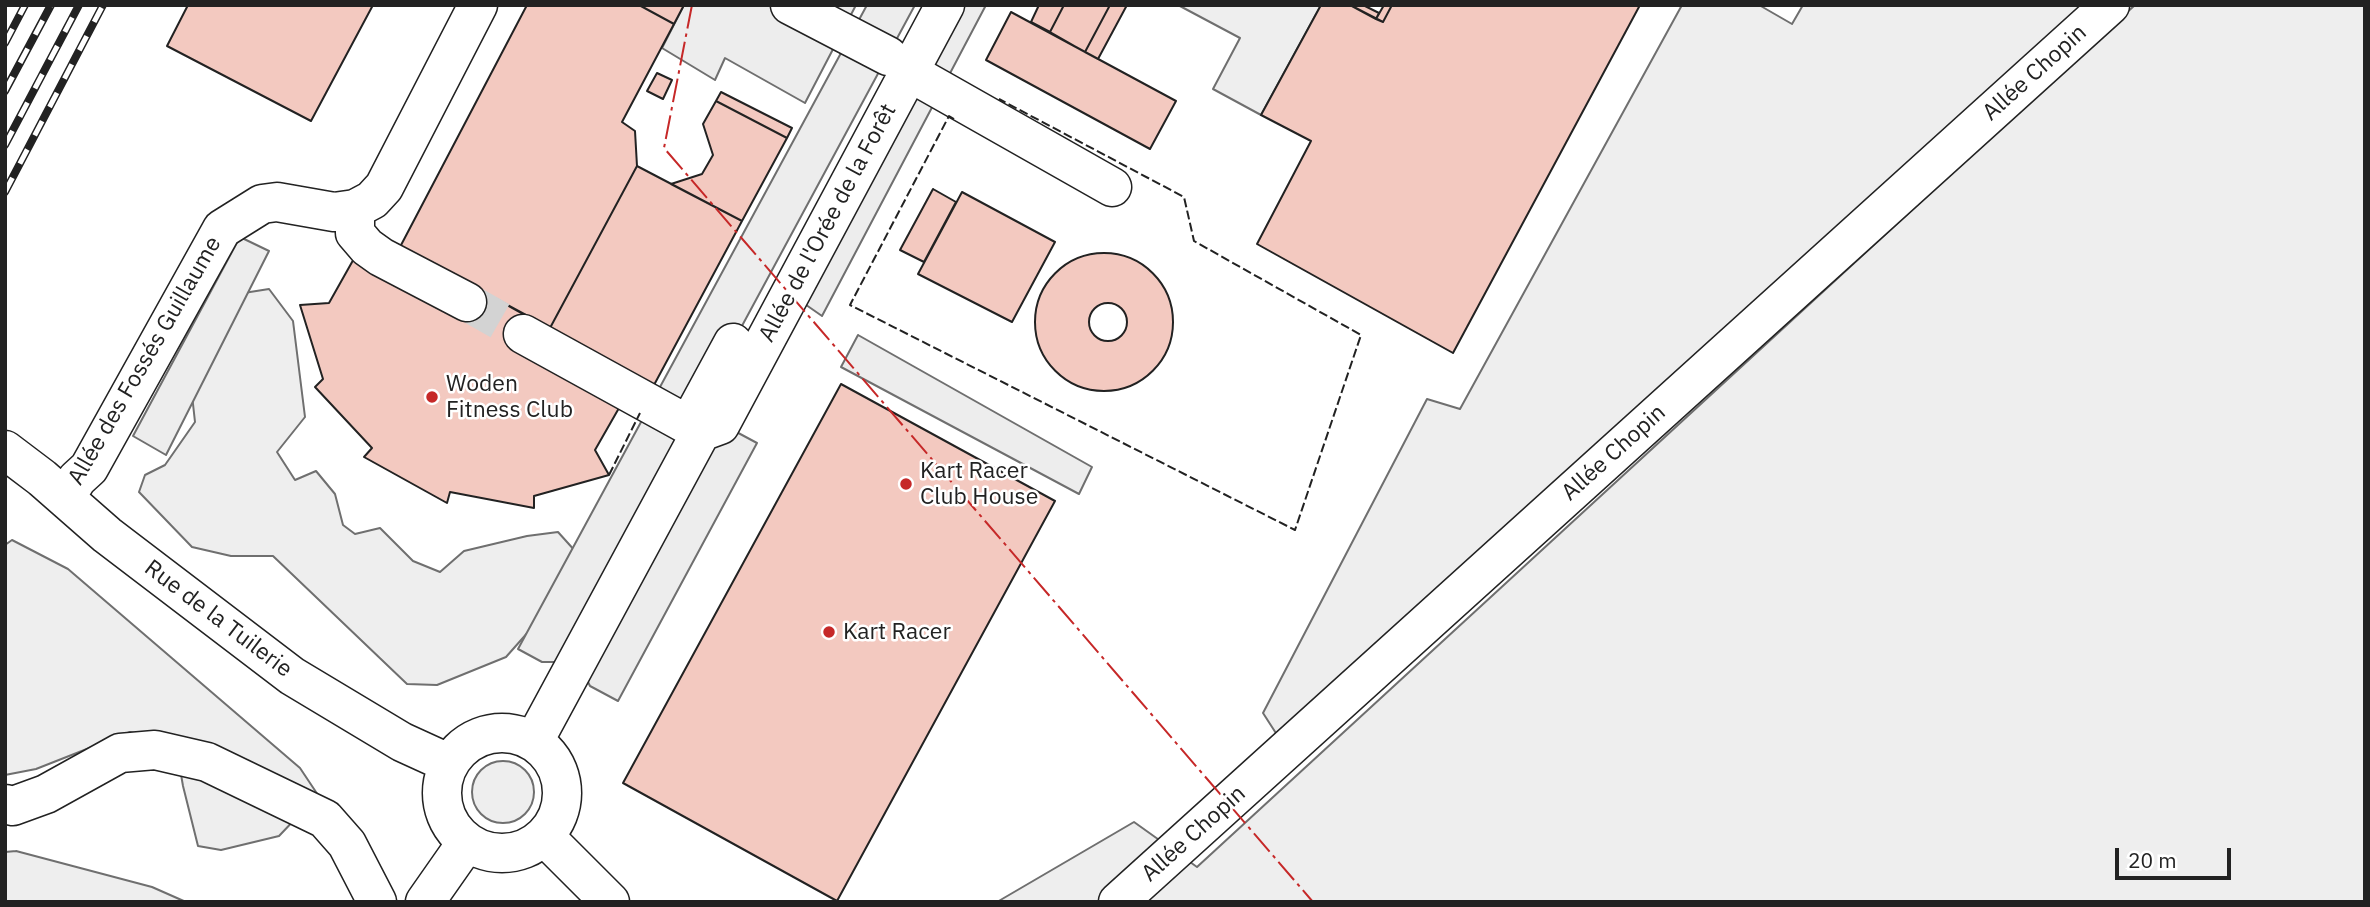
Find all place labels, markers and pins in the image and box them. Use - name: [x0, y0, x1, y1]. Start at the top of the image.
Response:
- place label: Woden Fitness Club: [446, 370, 573, 424]
- marker: Woden Fitness Club: [424, 389, 440, 405]
- place label: Kart Racer Club House: [920, 457, 1038, 511]
- marker: Kart Racer Club House: [898, 476, 914, 492]
- place label: Kart Racer: [843, 618, 951, 646]
- marker: Kart Racer: [821, 624, 837, 640]

